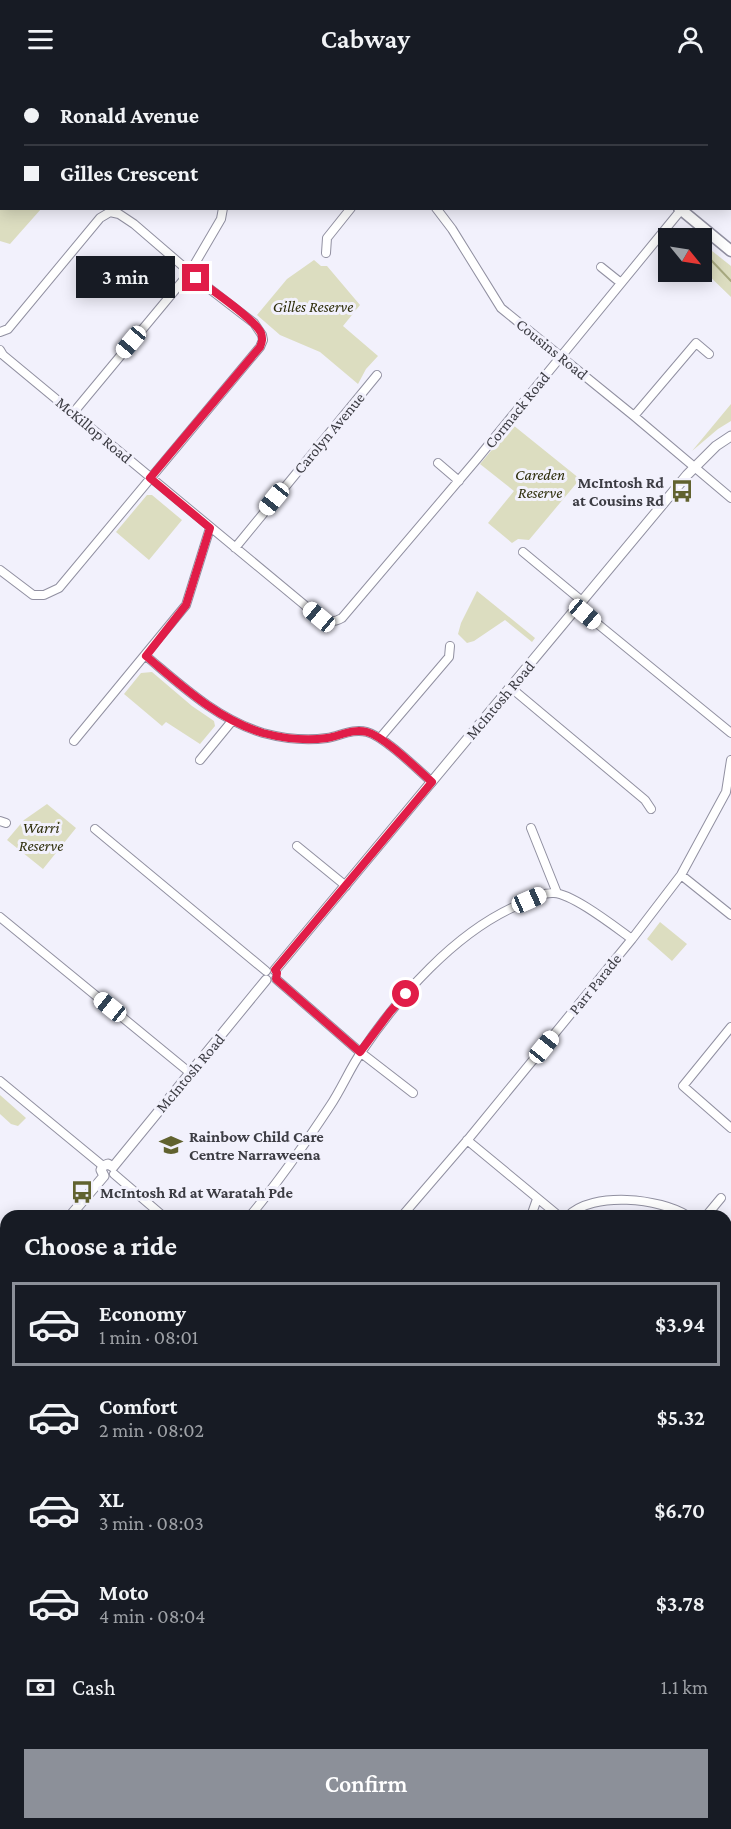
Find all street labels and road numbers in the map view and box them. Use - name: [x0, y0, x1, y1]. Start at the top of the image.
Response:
- street label: Cousins Road: [513, 315, 591, 383]
- street label: Cormack Road: [481, 368, 553, 451]
- street label: Carolyn Avenue: [290, 389, 369, 478]
- street label: McKillop Road: [52, 393, 136, 468]
- street label: McIntosh Road: [462, 657, 538, 743]
- street label: Parr Parade: [565, 950, 625, 1018]
- street label: McIntosh Road: [152, 1030, 228, 1116]

